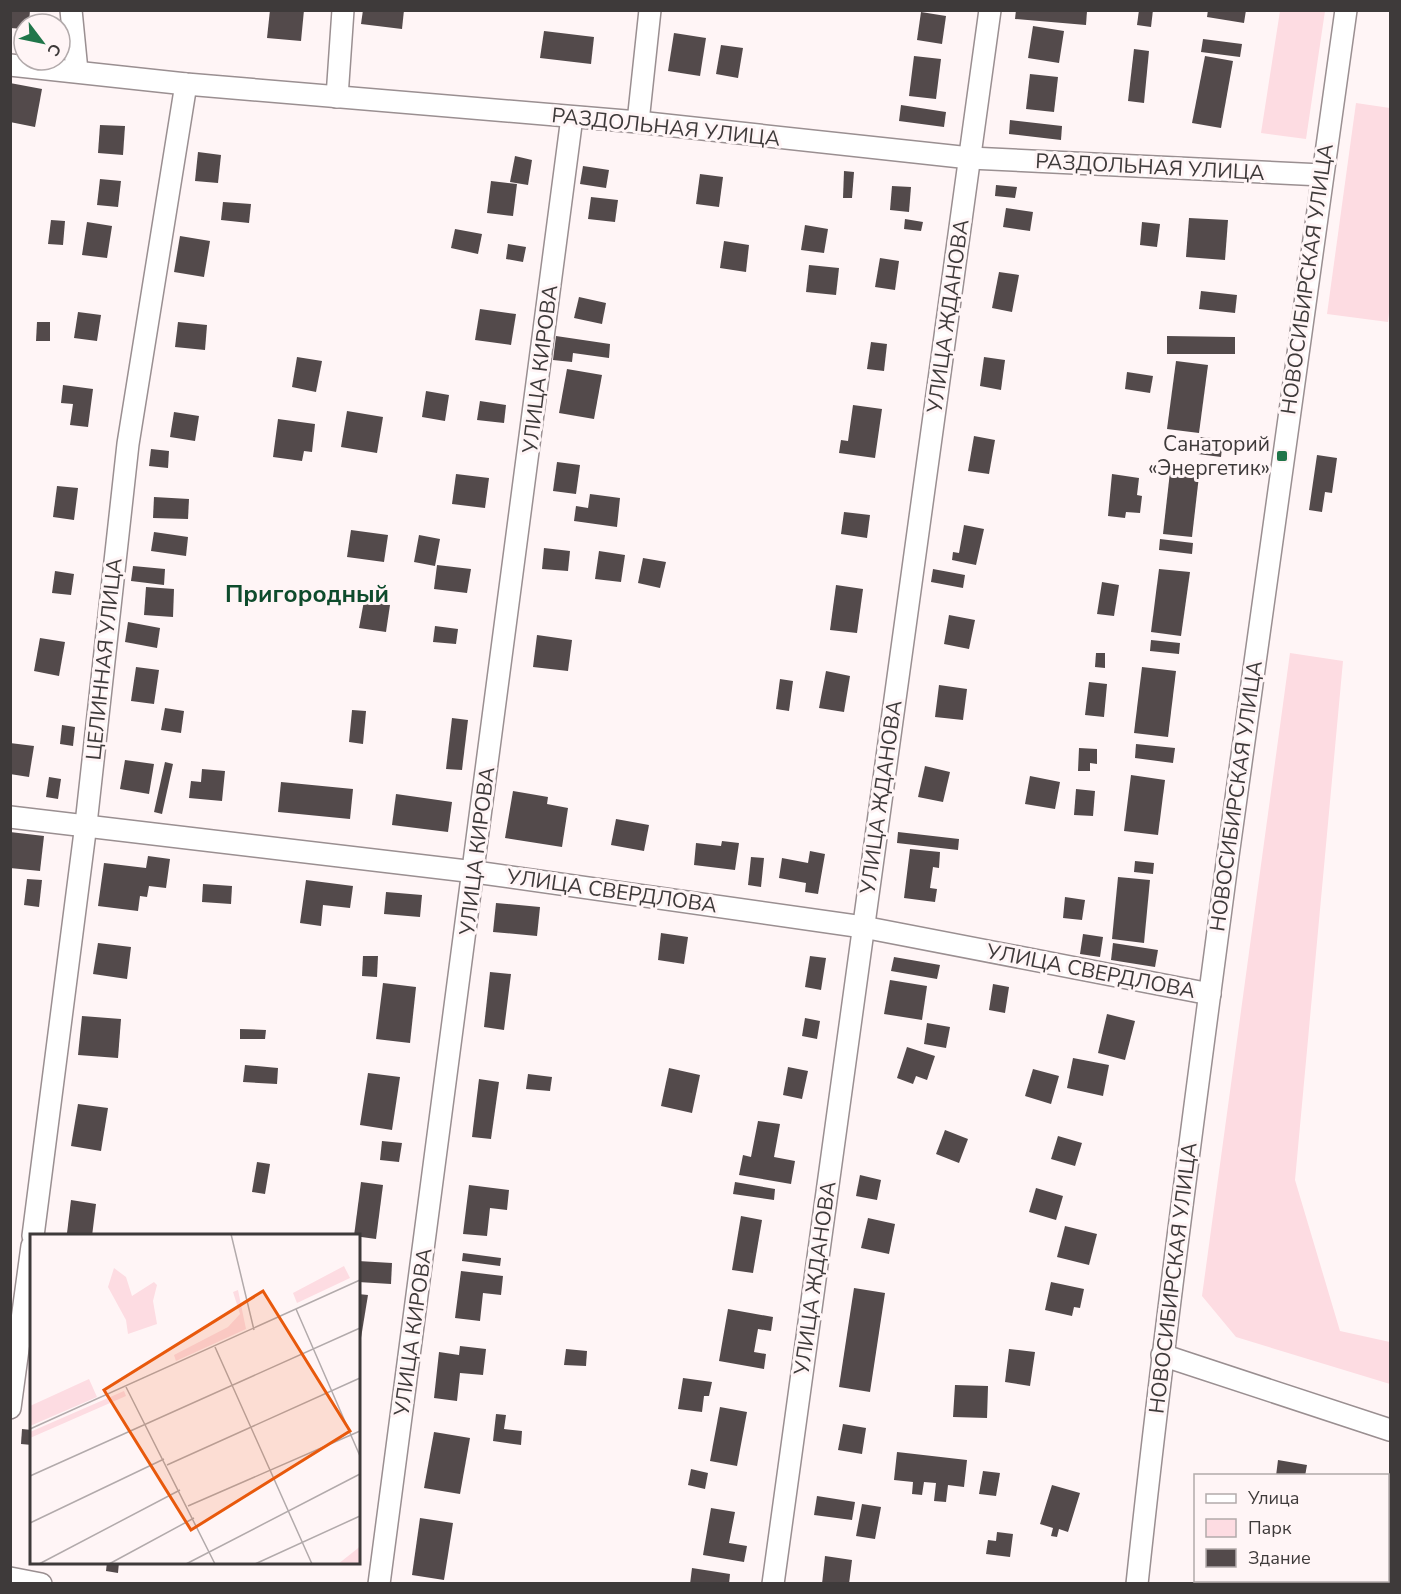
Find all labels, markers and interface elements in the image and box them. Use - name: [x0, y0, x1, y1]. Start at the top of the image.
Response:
- north arrow: [12, 12, 72, 72]
- text: С: [42, 39, 66, 60]
- street label: РАЗДОЛЬНАЯ УЛИЦА: [550, 101, 782, 153]
- street label: НОВОСИБИРСКАЯ УЛИЦА: [1274, 142, 1340, 416]
- street label: РАЗДОЛЬНАЯ УЛИЦА: [1035, 147, 1265, 187]
- street label: УЛИЦА ЖДАНОВА: [920, 217, 975, 416]
- street label: УЛИЦА КИРОВА: [516, 283, 564, 456]
- place label: Санаторий «Энергетик»: [1148, 430, 1270, 482]
- marker: Санаторий «Энергетик»: [1275, 449, 1289, 463]
- street label: ЦЕЛИННАЯ УЛИЦА: [79, 556, 129, 762]
- district label: Пригородный: [225, 578, 389, 610]
- street label: НОВОСИБИРСКАЯ УЛИЦА: [1203, 659, 1269, 933]
- street label: УЛИЦА ЖДАНОВА: [853, 698, 908, 897]
- street label: УЛИЦА КИРОВА: [453, 765, 501, 938]
- street label: УЛИЦА СВЕРДЛОВА: [504, 862, 719, 920]
- street label: УЛИЦА СВЕРДЛОВА: [983, 937, 1198, 1005]
- street label: НОВОСИБИРСКАЯ УЛИЦА: [1142, 1141, 1204, 1415]
- street label: УЛИЦА ЖДАНОВА: [787, 1179, 842, 1378]
- inset map: [30, 1234, 360, 1564]
- street label: УЛИЦА КИРОВА: [387, 1246, 439, 1419]
- legend: [1194, 1474, 1389, 1582]
- text: Улица: [1247, 1486, 1299, 1510]
- text: Парк: [1248, 1516, 1292, 1540]
- text: Здание: [1248, 1546, 1311, 1570]

